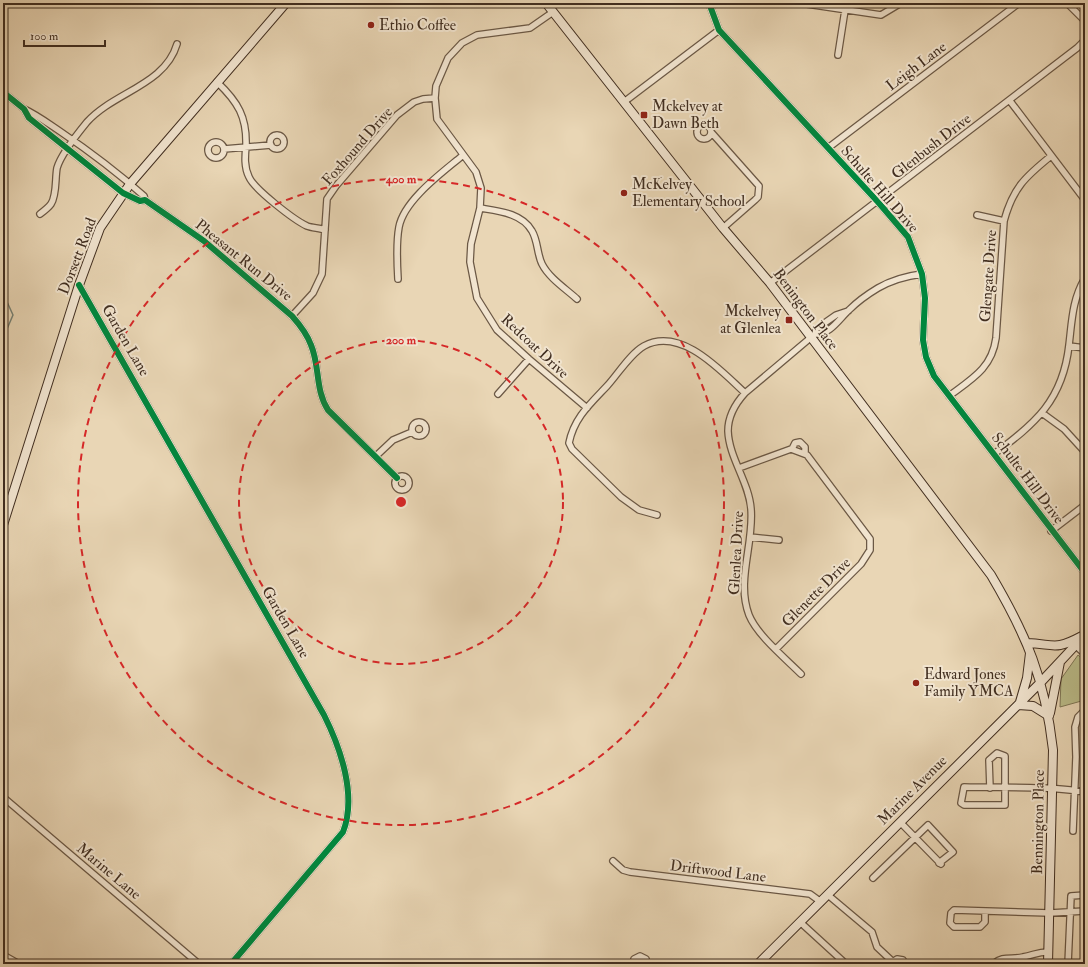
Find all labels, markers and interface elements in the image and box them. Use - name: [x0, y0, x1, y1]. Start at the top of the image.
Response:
- place label: Ethio Coffee: [379, 16, 456, 35]
- marker: Ethio Coffee: [366, 20, 376, 30]
- scale bar: [24, 22, 105, 48]
- text: 100 m: [30, 29, 59, 44]
- street label: Leigh Lane: [882, 38, 950, 95]
- place label: Mckelvey at Dawn Beth: [652, 97, 723, 133]
- street label: Foxhound Drive: [318, 103, 397, 190]
- street label: Glenbush Drive: [888, 109, 975, 183]
- marker: Mckelvey at Dawn Beth: [639, 110, 649, 120]
- street label: Schulte Hill Drive: [837, 142, 923, 237]
- text: 400 m: [385, 172, 417, 187]
- place label: McKelvey Elementary School: [632, 175, 745, 211]
- marker: McKelvey Elementary School: [619, 188, 629, 198]
- street label: Dorsett Road: [54, 215, 101, 297]
- street label: Pheasant Run Drive: [191, 215, 296, 305]
- street label: Glengate Drive: [976, 229, 1001, 323]
- street label: Benington Place: [769, 265, 842, 354]
- street label: Garden Lane: [97, 301, 154, 380]
- place label: Mckelvey at Glenlea: [720, 302, 782, 338]
- street label: Redcoat Drive: [497, 310, 573, 383]
- marker: Mckelvey at Glenlea: [784, 315, 794, 325]
- text: 200 m: [386, 333, 417, 348]
- street label: Schulte Hill Drive: [987, 429, 1068, 528]
- centre of rings: [394, 495, 408, 509]
- street label: Glenlea Drive: [725, 511, 748, 596]
- street label: Glenette Drive: [778, 554, 855, 631]
- street label: Garden Lane: [257, 583, 314, 662]
- place label: Edward Jones Family YMCA: [924, 665, 1014, 701]
- marker: Edward Jones Family YMCA: [911, 678, 921, 688]
- street label: Marine Avenue: [874, 752, 951, 829]
- street label: Bennington Place: [1028, 769, 1049, 875]
- street label: Marine Lane: [73, 839, 145, 904]
- street label: Driftwood Lane: [669, 856, 767, 887]

